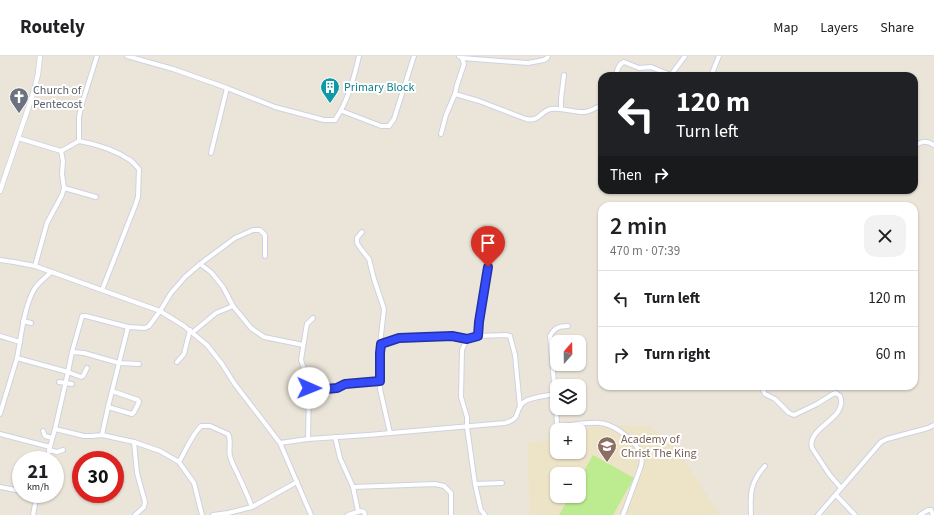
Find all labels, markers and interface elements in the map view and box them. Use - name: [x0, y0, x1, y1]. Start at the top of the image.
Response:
- text: Routely: [20, 14, 85, 41]
- text: Map: [773, 18, 798, 38]
- text: Layers: [820, 18, 858, 38]
- text: Share: [880, 18, 914, 38]
- building icon: Primary Block: [319, 76, 341, 104]
- place label: Primary Block: [344, 79, 414, 96]
- place label: Church of Pentecost: [33, 82, 82, 113]
- text: 120 m: [676, 82, 750, 122]
- church icon: Church of Pentecost: [8, 86, 30, 114]
- icon: left: [610, 88, 662, 140]
- text: Turn left: [676, 119, 738, 144]
- icon: right: [650, 164, 672, 186]
- text: Then: [610, 165, 642, 186]
- text: 2 min: [610, 209, 667, 244]
- button: close: [864, 215, 906, 257]
- pin: [471, 226, 505, 267]
- icon: arrive: [477, 232, 499, 254]
- text: 470 m · 07:39: [610, 242, 680, 260]
- icon: left: [610, 288, 632, 310]
- text: Turn left: [644, 288, 700, 309]
- text: 120 m: [868, 288, 906, 309]
- north arrow: [550, 335, 586, 371]
- map controls: [550, 335, 586, 503]
- icon: right: [610, 344, 632, 366]
- text: Turn right: [644, 344, 710, 365]
- text: 60 m: [876, 344, 906, 365]
- position arrow: [288, 367, 330, 409]
- button: layers: [550, 379, 586, 415]
- button: +: [550, 423, 586, 459]
- place label: Academy of Christ The King: [621, 431, 697, 462]
- school or university icon: Academy of Christ The King: [596, 435, 618, 463]
- speed limit sign: 30: [72, 451, 124, 503]
- text: 21: [27, 458, 49, 486]
- button: −: [550, 467, 586, 503]
- text: km/h: [27, 480, 49, 494]

